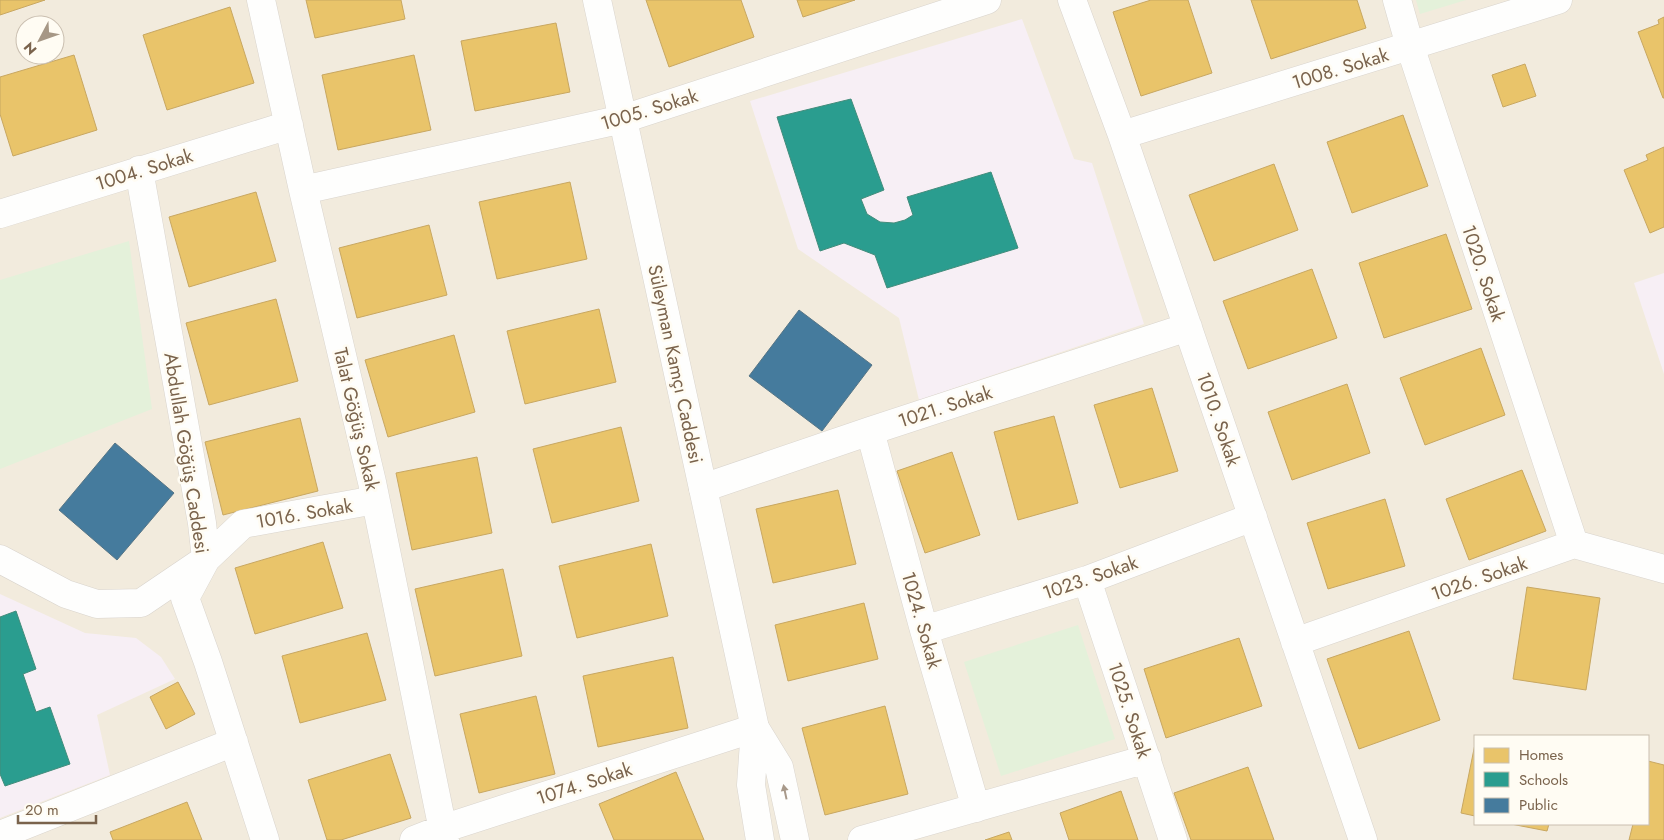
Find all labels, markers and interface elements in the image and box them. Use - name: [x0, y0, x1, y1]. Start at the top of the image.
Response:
- north arrow: [15, 15, 65, 65]
- text: N: [19, 38, 41, 59]
- street label: 1008. Sokak: [1289, 41, 1392, 96]
- street label: 1005. Sokak: [597, 82, 702, 137]
- street label: 1004. Sokak: [92, 142, 197, 197]
- street label: 1020. Sokak: [1455, 221, 1512, 326]
- street label: Süleyman Kamçı Caddesi: [641, 262, 710, 466]
- street label: Talat Göğüş Sokak: [327, 345, 386, 494]
- street label: Abdullah Göğüş Caddesi: [157, 351, 216, 556]
- street label: 1010. Sokak: [1190, 368, 1247, 470]
- street label: 1021. Sokak: [895, 378, 996, 434]
- street label: 1016. Sokak: [254, 492, 355, 535]
- street label: 1023. Sokak: [1039, 548, 1142, 606]
- street label: 1026. Sokak: [1428, 549, 1531, 607]
- street label: 1024. Sokak: [895, 568, 948, 672]
- street label: 1025. Sokak: [1101, 659, 1158, 762]
- legend: [1474, 735, 1649, 825]
- text: Homes: [1519, 744, 1563, 766]
- street label: 1074. Sokak: [533, 755, 636, 812]
- text: Schools: [1519, 769, 1568, 791]
- one-way arrow: [780, 784, 788, 800]
- scale bar: [18, 792, 95, 824]
- text: Public: [1519, 794, 1558, 816]
- text: 20 m: [25, 799, 59, 821]

